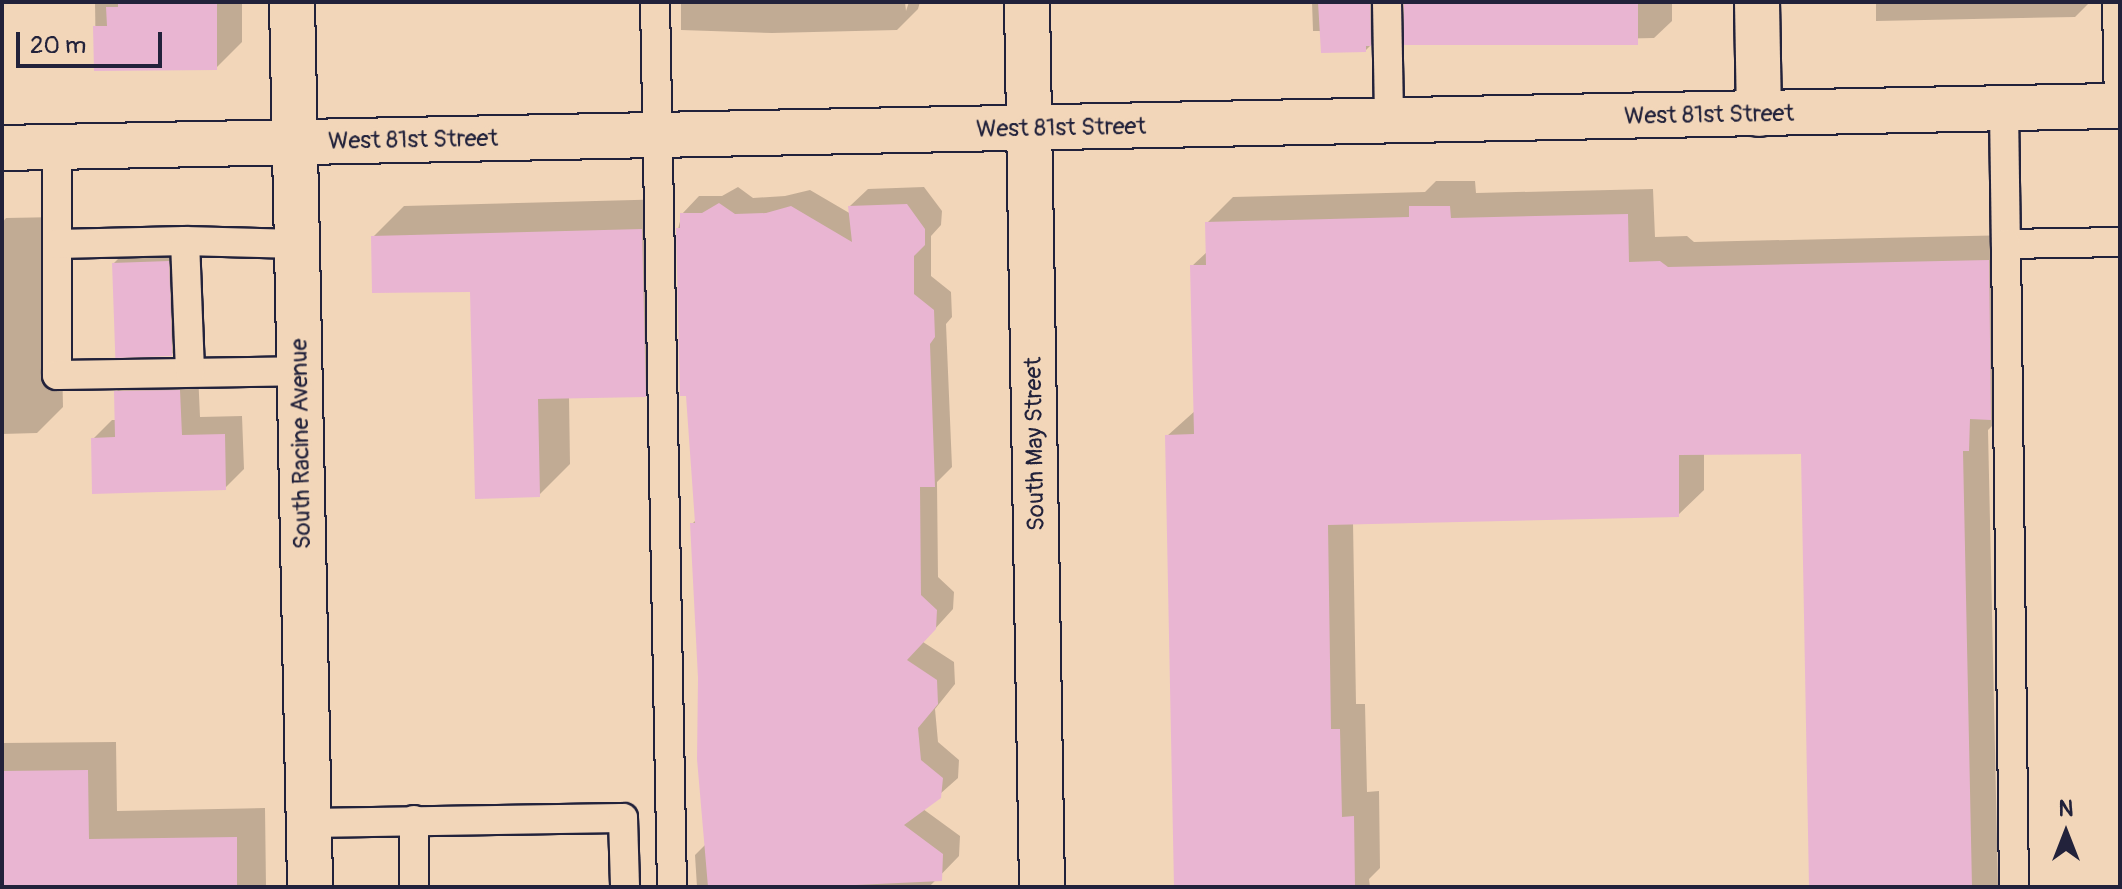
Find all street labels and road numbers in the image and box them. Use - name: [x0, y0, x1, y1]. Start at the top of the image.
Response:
- street label: West 81st Street: [1624, 99, 1794, 131]
- street label: West 81st Street: [976, 112, 1146, 144]
- street label: West 81st Street: [328, 124, 498, 156]
- street label: South Racine Avenue: [285, 338, 317, 550]
- street label: South May Street: [1019, 357, 1051, 531]

